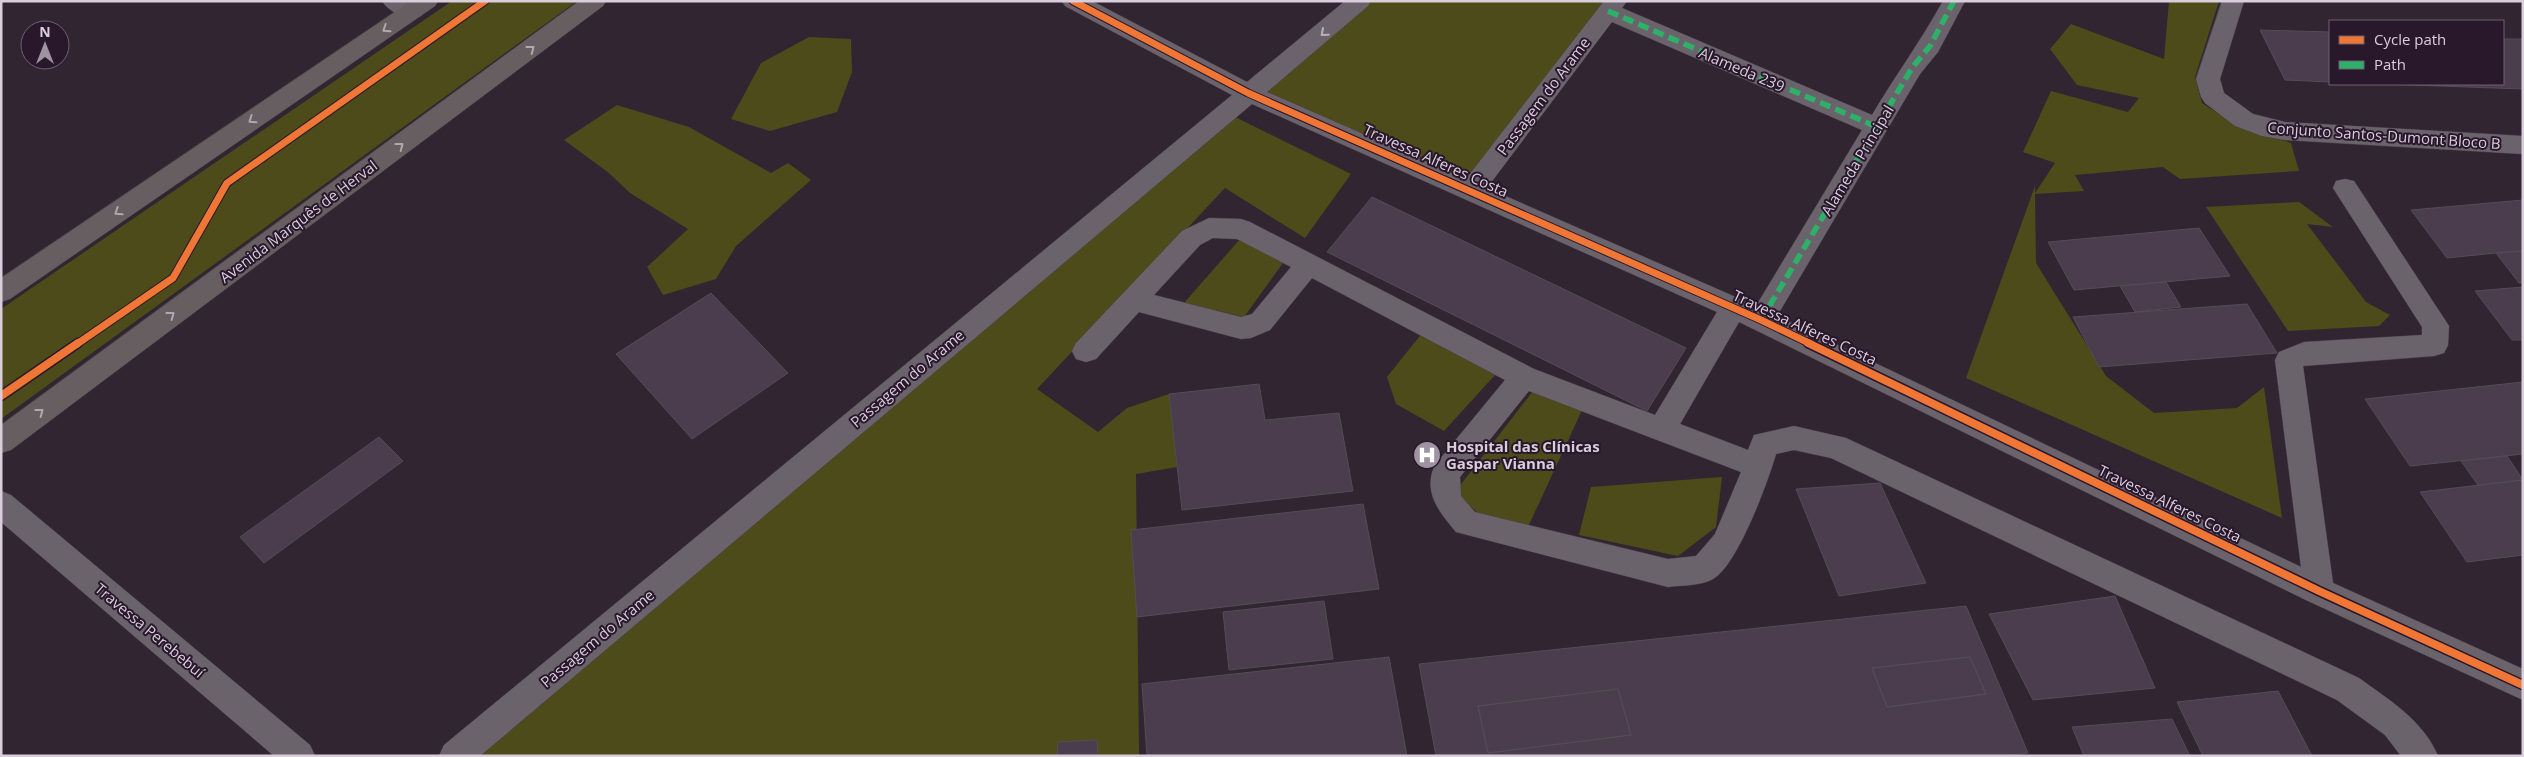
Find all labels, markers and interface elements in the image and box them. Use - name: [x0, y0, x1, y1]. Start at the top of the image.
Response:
- north arrow: [20, 20, 70, 70]
- legend: [2329, 20, 2504, 85]
- text: N: [39, 22, 51, 41]
- one-way arrow: [383, 23, 392, 32]
- one-way arrow: [1320, 27, 1329, 36]
- text: Cycle path: [2374, 29, 2446, 49]
- street label: Passagem do Arame: [1492, 33, 1594, 159]
- street label: Alameda 239: [1696, 42, 1788, 96]
- one-way arrow: [525, 46, 535, 55]
- text: Path: [2374, 54, 2406, 74]
- street label: Alameda Principal: [1816, 101, 1898, 219]
- one-way arrow: [248, 114, 257, 124]
- street label: Conjunto Santos-Dumont Bloco B: [2267, 117, 2501, 153]
- street label: Travessa Alferes Costa: [1360, 119, 1512, 201]
- one-way arrow: [394, 143, 404, 152]
- street label: Avenida Marquês de Herval: [215, 155, 381, 287]
- one-way arrow: [114, 206, 124, 215]
- street label: Travessa Alferes Costa: [1730, 285, 1880, 369]
- one-way arrow: [165, 312, 175, 321]
- street label: Passagem do Arame: [846, 324, 968, 432]
- one-way arrow: [34, 409, 44, 418]
- place label: Hospital das Clínicas Gaspar Vianna: [1446, 436, 1600, 473]
- hospital icon: Hospital das Clínicas Gaspar Vianna: [1412, 440, 1442, 470]
- street label: Travessa Alferes Costa: [2095, 460, 2245, 546]
- street label: Travessa Perebebuí: [91, 578, 210, 682]
- street label: Passagem do Arame: [536, 584, 658, 692]

